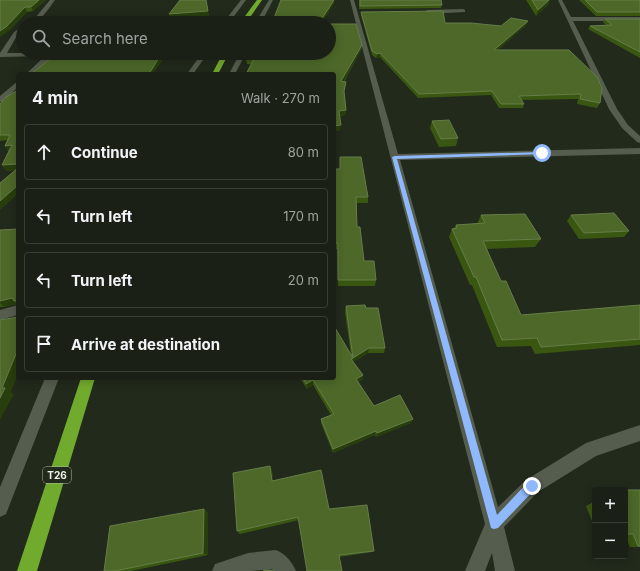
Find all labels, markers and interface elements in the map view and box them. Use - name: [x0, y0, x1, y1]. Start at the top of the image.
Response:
- search box: [16, 16, 336, 60]
- icon: search: [30, 27, 52, 49]
- text: Search here: [62, 29, 148, 48]
- text: 4 min: [32, 88, 78, 108]
- text: Walk · 270 m: [241, 90, 320, 106]
- icon: ahead: [33, 141, 55, 163]
- text: Continue: [71, 143, 138, 162]
- text: 80 m: [288, 144, 319, 160]
- route start: [533, 144, 551, 162]
- icon: left: [33, 205, 55, 227]
- text: Turn left: [71, 207, 132, 226]
- text: 170 m: [283, 208, 319, 224]
- icon: left: [33, 269, 55, 291]
- text: Turn left: [71, 271, 132, 290]
- text: 20 m: [288, 272, 319, 288]
- icon: arrive: [33, 333, 55, 355]
- text: Arrive at destination: [71, 335, 220, 354]
- road number: T26: [43, 467, 71, 483]
- route end: [523, 477, 541, 495]
- map controls: [592, 487, 628, 559]
- button: +: [592, 487, 628, 523]
- button: −: [592, 523, 628, 559]

